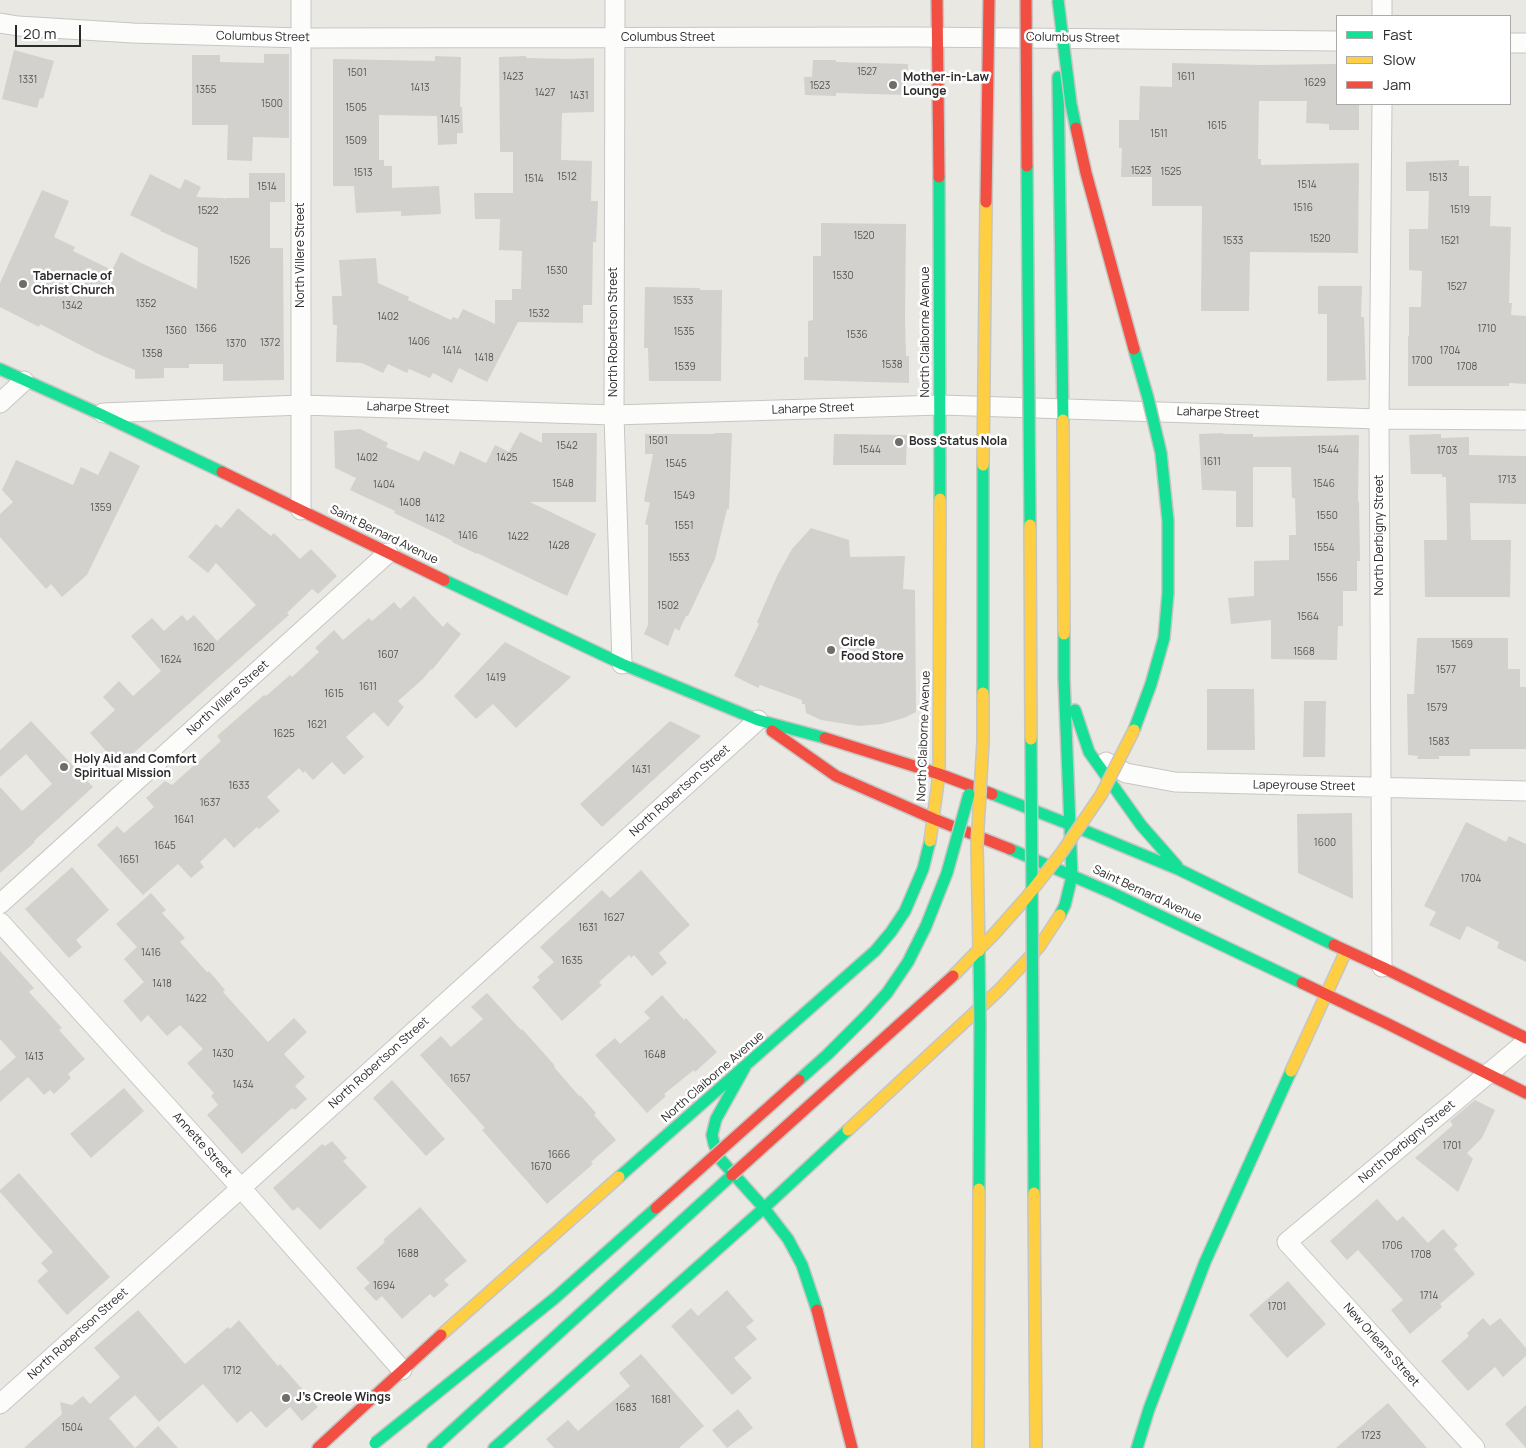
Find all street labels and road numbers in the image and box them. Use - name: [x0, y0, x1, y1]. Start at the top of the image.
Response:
- street label: Columbus Street: [216, 29, 310, 45]
- street label: Columbus Street: [1026, 30, 1120, 46]
- street label: Columbus Street: [621, 31, 715, 45]
- street label: North Villere Street: [294, 202, 308, 308]
- street label: North Robertson Street: [607, 267, 621, 397]
- street label: North Claiborne Avenue: [919, 267, 933, 397]
- street label: Laharpe Street: [366, 399, 450, 417]
- street label: Laharpe Street: [771, 400, 855, 418]
- street label: Laharpe Street: [1176, 404, 1260, 422]
- street label: North Derbigny Street: [1373, 474, 1387, 596]
- street label: Saint Bernard Avenue: [328, 503, 440, 567]
- street label: North Villere Street: [184, 657, 272, 739]
- street label: North Claiborne Avenue: [915, 670, 933, 802]
- street label: North Robertson Street: [627, 742, 733, 840]
- street label: Lapeyrouse Street: [1253, 778, 1355, 794]
- street label: Saint Bernard Avenue: [1090, 862, 1204, 926]
- street label: North Robertson Street: [326, 1014, 432, 1112]
- street label: North Claiborne Avenue: [659, 1029, 767, 1125]
- street label: North Derbigny Street: [1356, 1098, 1458, 1186]
- street label: Annette Street: [169, 1110, 235, 1180]
- street label: North Robertson Street: [25, 1285, 131, 1383]
- street label: New Orleans Street: [1340, 1300, 1422, 1390]

